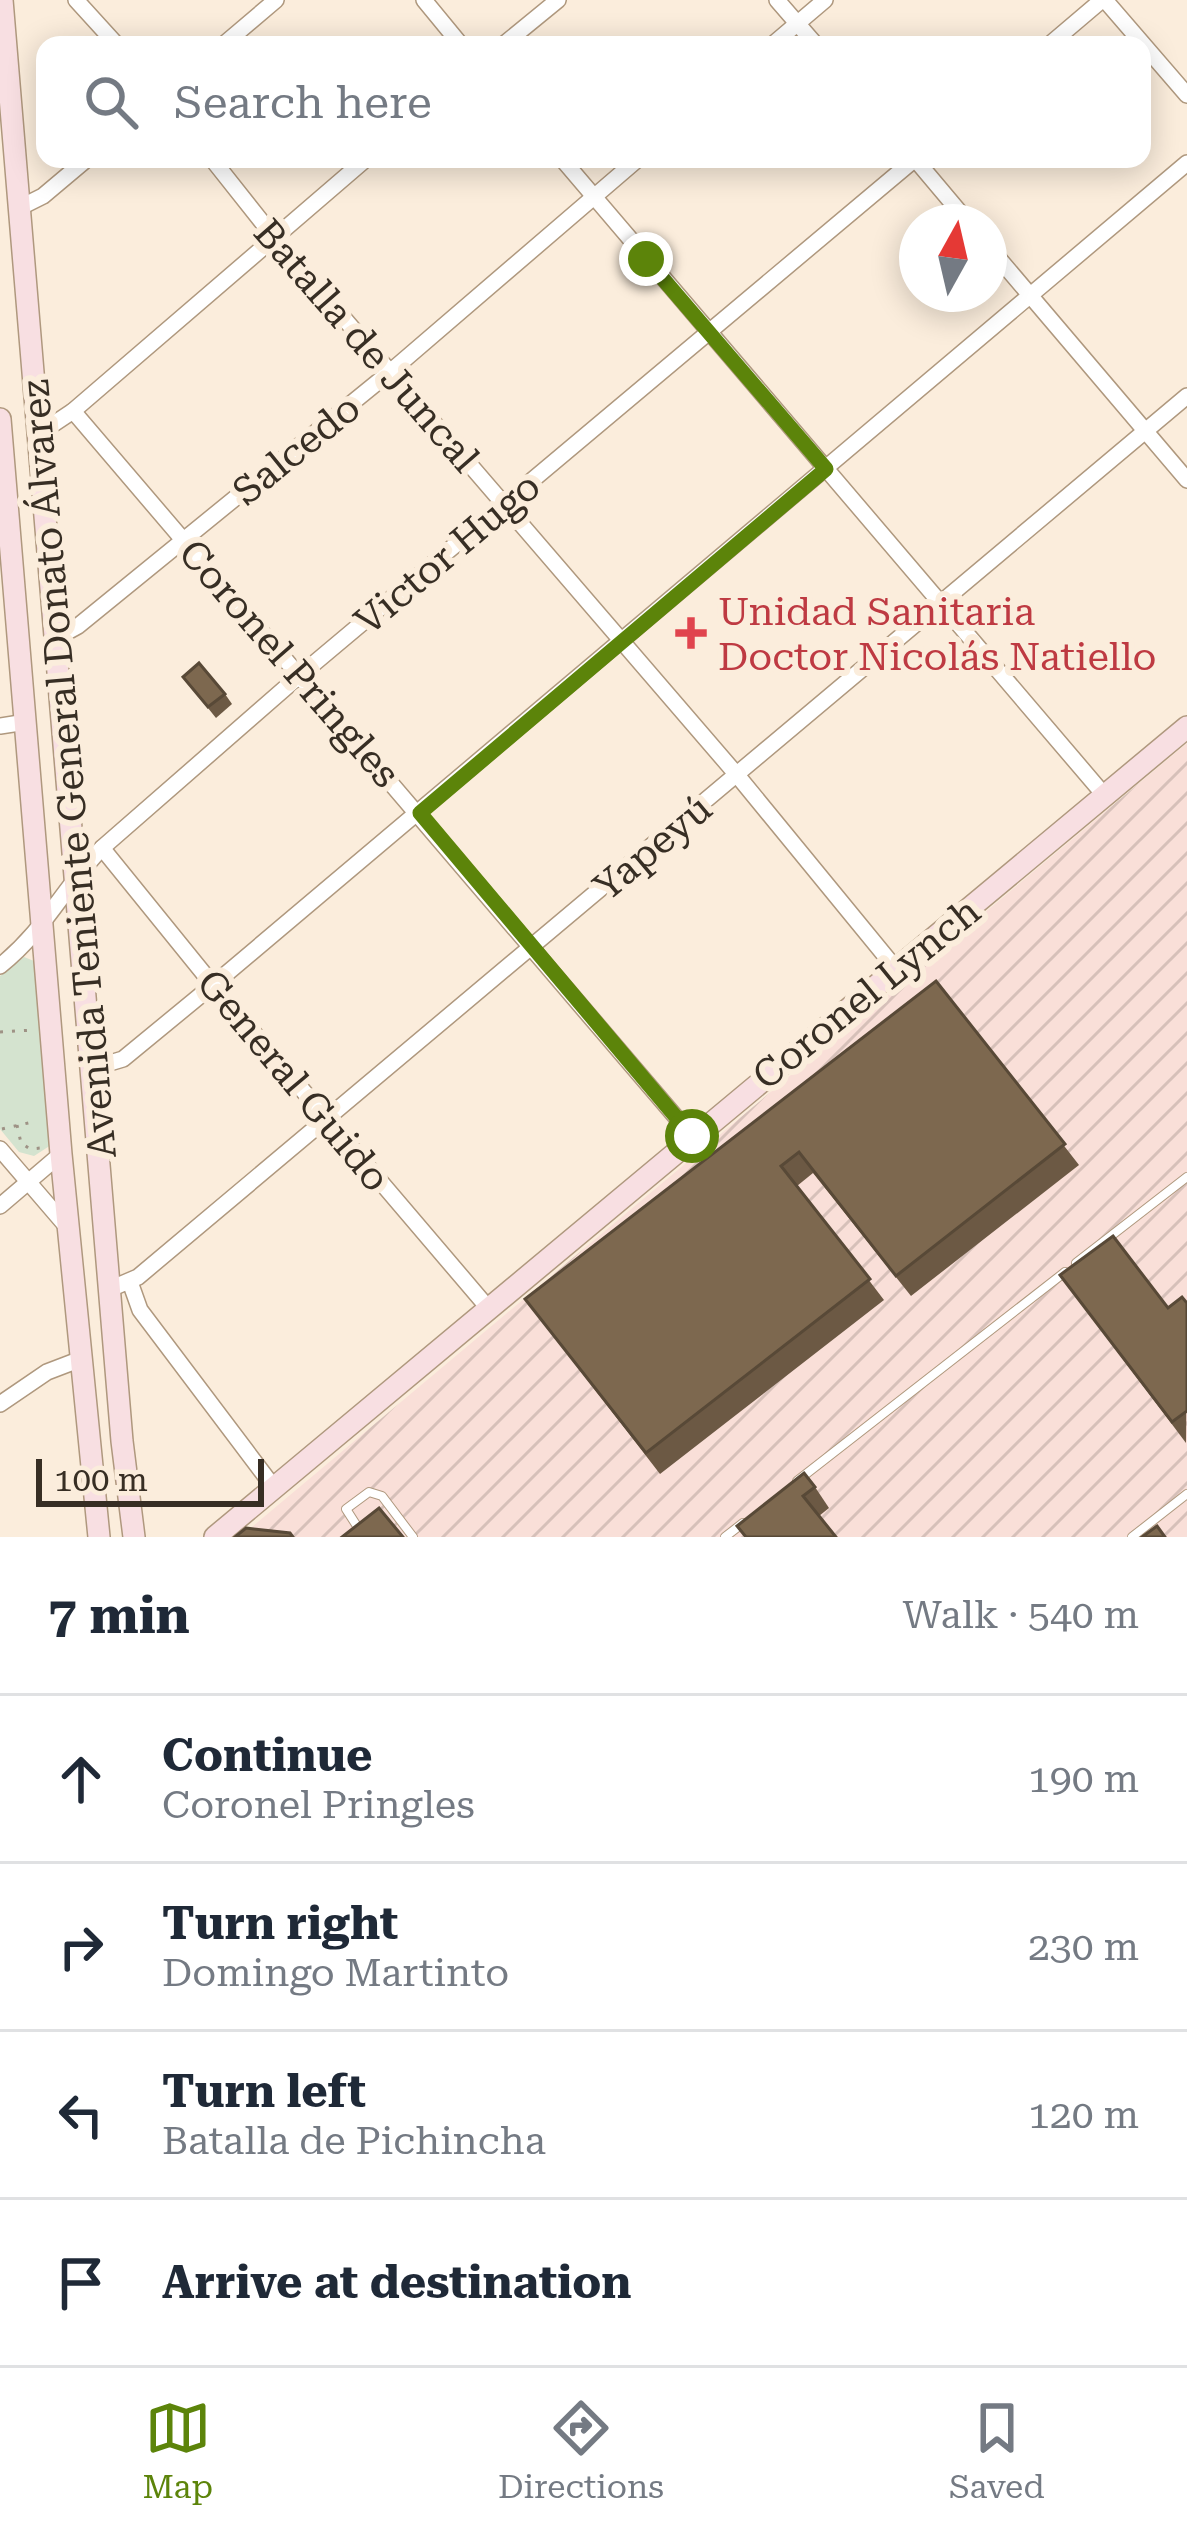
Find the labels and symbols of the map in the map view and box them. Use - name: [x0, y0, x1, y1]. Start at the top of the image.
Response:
- north arrow: [899, 204, 1007, 312]
- street label: Batalla de Juncal: [244, 210, 488, 481]
- route end: [619, 232, 673, 286]
- street label: Avenida Teniente General Donato Álvarez: [12, 378, 126, 1160]
- street label: Salcedo: [224, 385, 369, 515]
- street label: Victor Hugo: [346, 463, 549, 644]
- street label: Coronel Pringles: [169, 531, 409, 797]
- place label: Unidad Sanitaria Doctor Nicolás Natiello: [718, 589, 1156, 680]
- marker: Unidad Sanitaria Doctor Nicolás Natiello: [675, 617, 707, 649]
- street label: Yapeyú: [585, 785, 721, 910]
- street label: Coronel Lynch: [744, 888, 989, 1099]
- street label: General Guido: [187, 961, 399, 1201]
- route start: [665, 1109, 719, 1163]
- scale bar: [36, 1453, 264, 1506]

